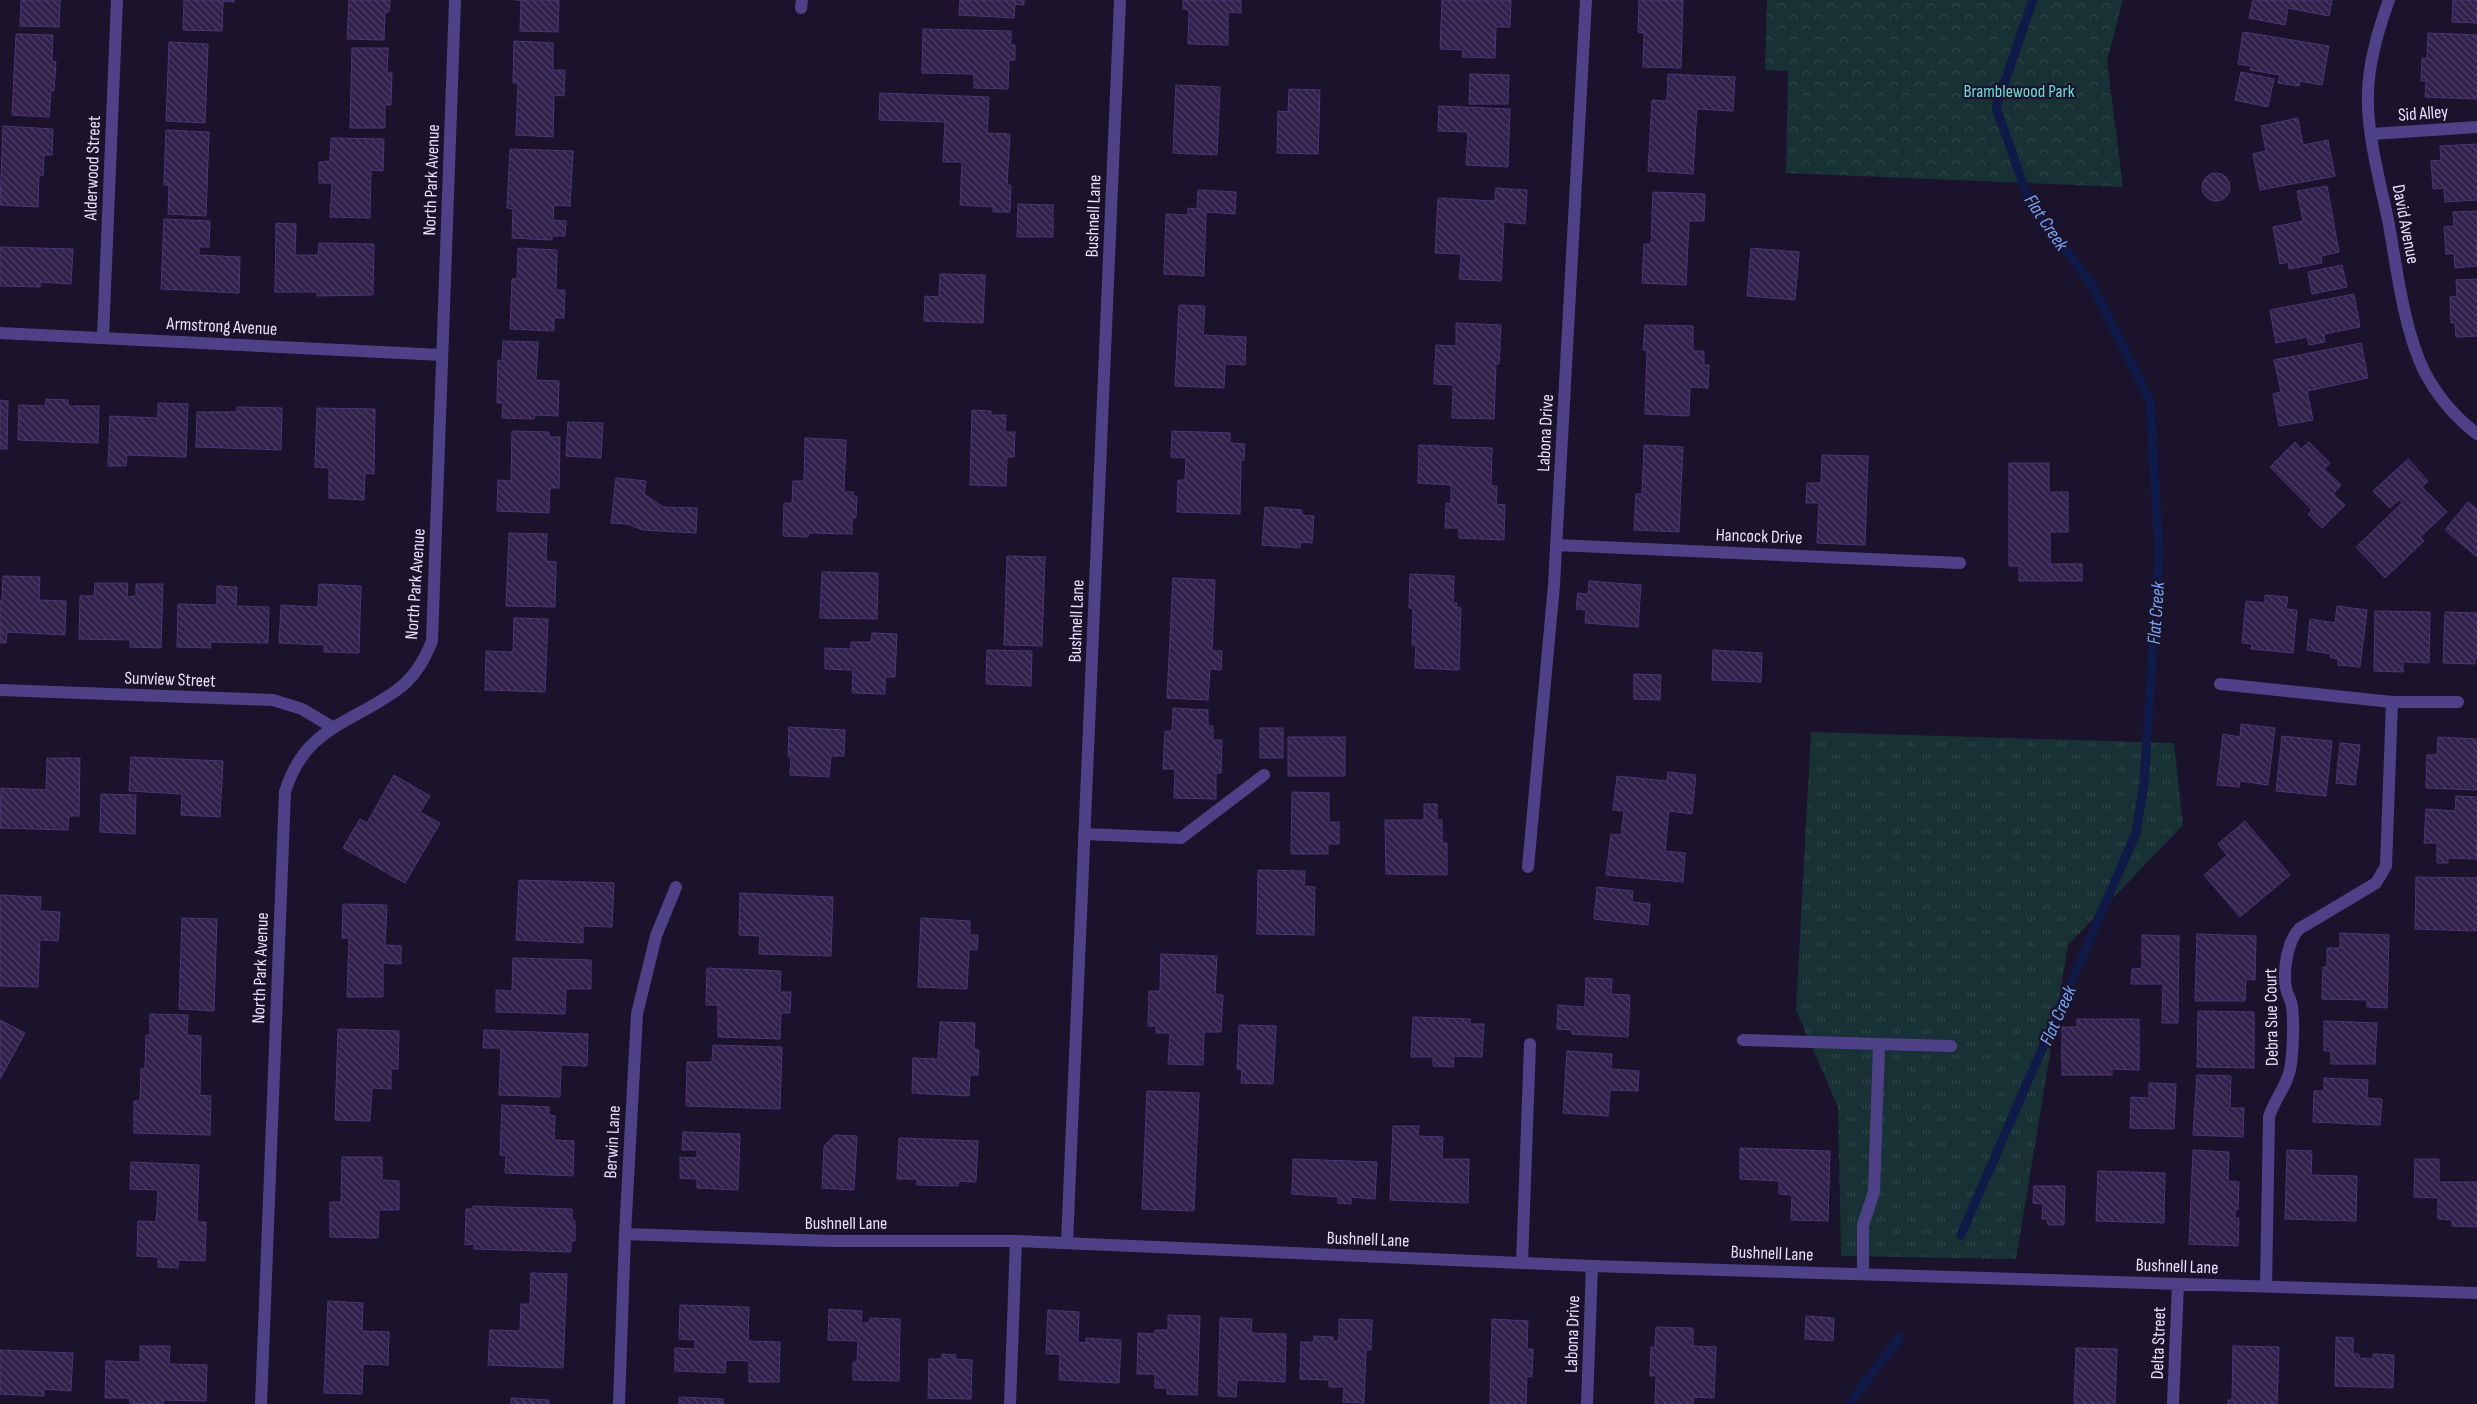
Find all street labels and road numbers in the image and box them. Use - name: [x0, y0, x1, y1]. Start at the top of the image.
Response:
- street label: Sid Alley: [2397, 101, 2449, 126]
- street label: Alderwood Street: [80, 115, 105, 222]
- street label: North Park Avenue: [419, 124, 444, 236]
- street label: Bushnell Lane: [1082, 174, 1105, 258]
- street label: David Avenue: [2388, 183, 2423, 265]
- street label: Armstrong Avenue: [165, 313, 278, 340]
- street label: Labona Drive: [1533, 394, 1558, 472]
- street label: Hancock Drive: [1715, 524, 1803, 549]
- street label: North Park Avenue: [401, 528, 430, 640]
- street label: Bushnell Lane: [1065, 579, 1088, 663]
- street label: Sunview Street: [124, 667, 216, 692]
- street label: North Park Avenue: [248, 912, 273, 1024]
- street label: Debra Sue Court: [2260, 967, 2283, 1066]
- street label: Berwin Lane: [600, 1105, 625, 1179]
- street label: Bushnell Lane: [805, 1213, 887, 1234]
- street label: Bushnell Lane: [1326, 1228, 1410, 1251]
- street label: Bushnell Lane: [1730, 1242, 1814, 1265]
- street label: Bushnell Lane: [2135, 1255, 2219, 1278]
- street label: Labona Drive: [1561, 1295, 1584, 1373]
- street label: Delta Street: [2147, 1306, 2170, 1380]

